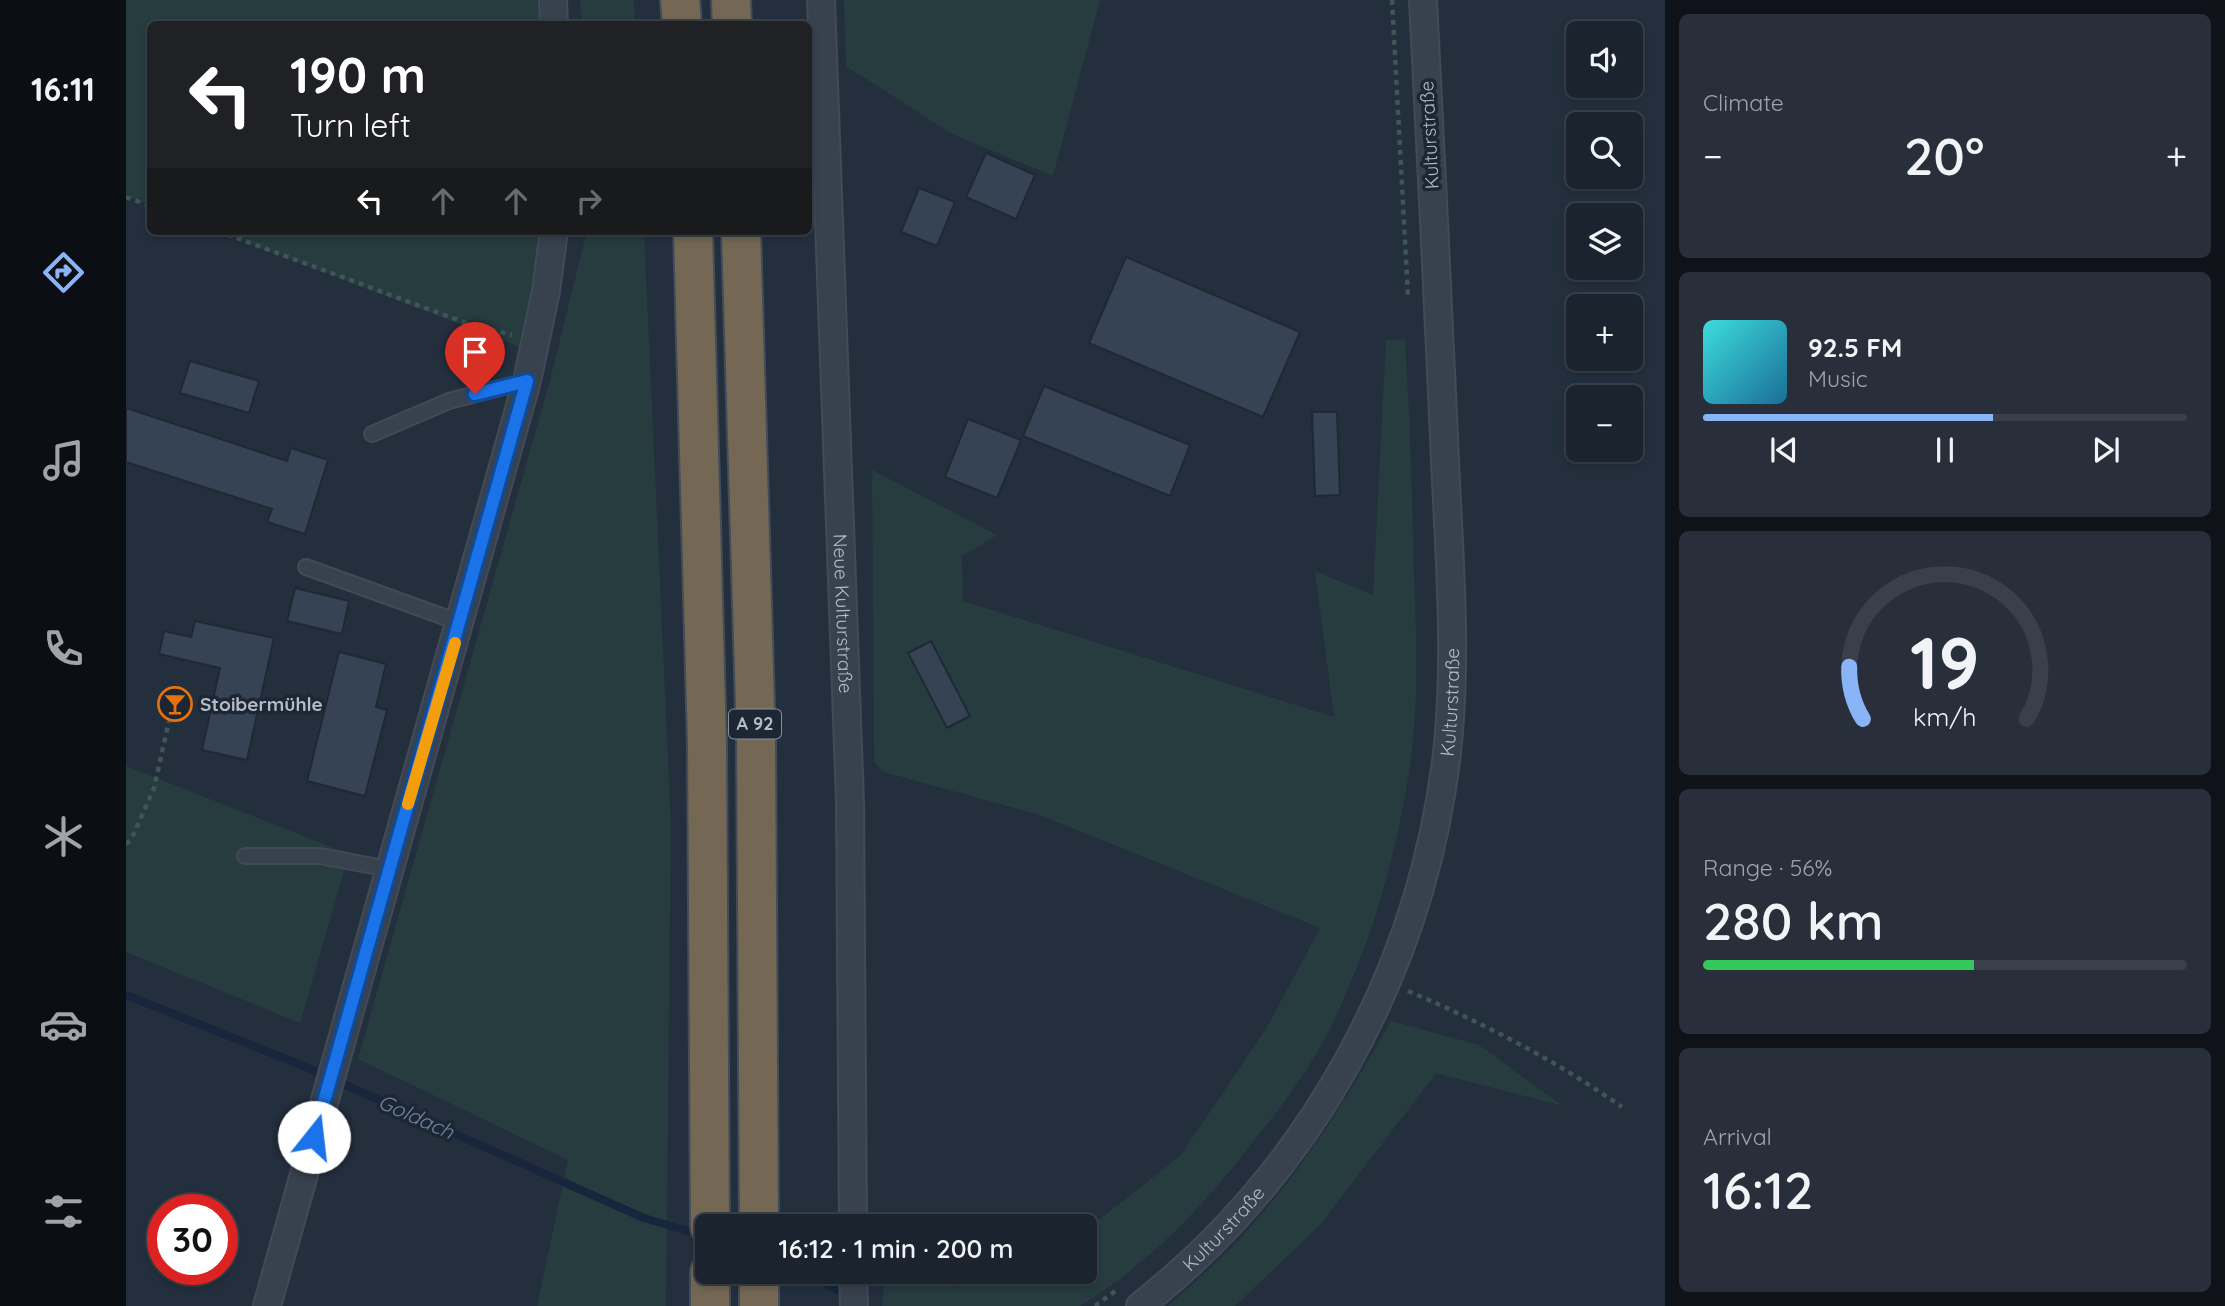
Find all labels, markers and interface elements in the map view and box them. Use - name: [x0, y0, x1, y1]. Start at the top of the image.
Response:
- map controls: [1566, 21, 1643, 462]
- button: sound: [1566, 21, 1643, 98]
- text: 190 m: [290, 44, 426, 105]
- icon: left: [175, 49, 266, 140]
- text: 16:11: [31, 69, 95, 109]
- street label: Kulturstraße: [1414, 80, 1444, 190]
- text: Climate: [1703, 88, 1784, 117]
- text: Turn left: [290, 105, 411, 145]
- button: search: [1566, 112, 1643, 189]
- text: 20°: [1904, 123, 1984, 188]
- text: −: [1703, 132, 1723, 180]
- text: +: [2166, 132, 2187, 180]
- icon: left: [351, 182, 389, 220]
- icon: ahead: [424, 182, 462, 220]
- icon: ahead: [497, 182, 535, 220]
- icon: right: [570, 182, 608, 220]
- button: layers: [1566, 203, 1643, 280]
- icon: directions: [39, 248, 88, 297]
- button: +: [1566, 294, 1643, 371]
- pin: [445, 322, 505, 394]
- text: 92.5 FM: [1808, 331, 1902, 364]
- icon: arrive: [456, 333, 494, 371]
- text: Music: [1808, 364, 1868, 393]
- button: −: [1566, 385, 1643, 462]
- icon: previous: [1765, 431, 1803, 469]
- icon: pause: [1926, 431, 1964, 469]
- icon: next: [2087, 431, 2125, 469]
- icon: music: [39, 436, 88, 485]
- street label: Neue Kulturstraße: [828, 533, 858, 694]
- text: 19: [1910, 616, 1980, 707]
- icon: phone: [39, 624, 88, 673]
- street label: Kulturstraße: [1435, 648, 1464, 758]
- bar icon: Stoibermühle: [156, 685, 194, 723]
- place label: Stoibermühle: [200, 692, 323, 716]
- text: km/h: [1913, 701, 1977, 732]
- road number: A 92: [729, 710, 781, 738]
- icon: climate: [39, 812, 88, 861]
- text: Range · 56%: [1703, 853, 1832, 882]
- text: 280 km: [1703, 888, 1884, 953]
- icon: car: [39, 1000, 88, 1049]
- water label: Goldach: [374, 1088, 459, 1145]
- position arrow: [277, 1100, 351, 1174]
- text: Arrival: [1703, 1122, 1772, 1151]
- text: 16:12: [1703, 1157, 1813, 1222]
- street label: Kulturstraße: [1177, 1181, 1270, 1276]
- icon: filters: [39, 1187, 88, 1236]
- speed limit sign: 30: [147, 1194, 238, 1285]
- text: 16:12 · 1 min · 200 m: [779, 1232, 1013, 1265]

